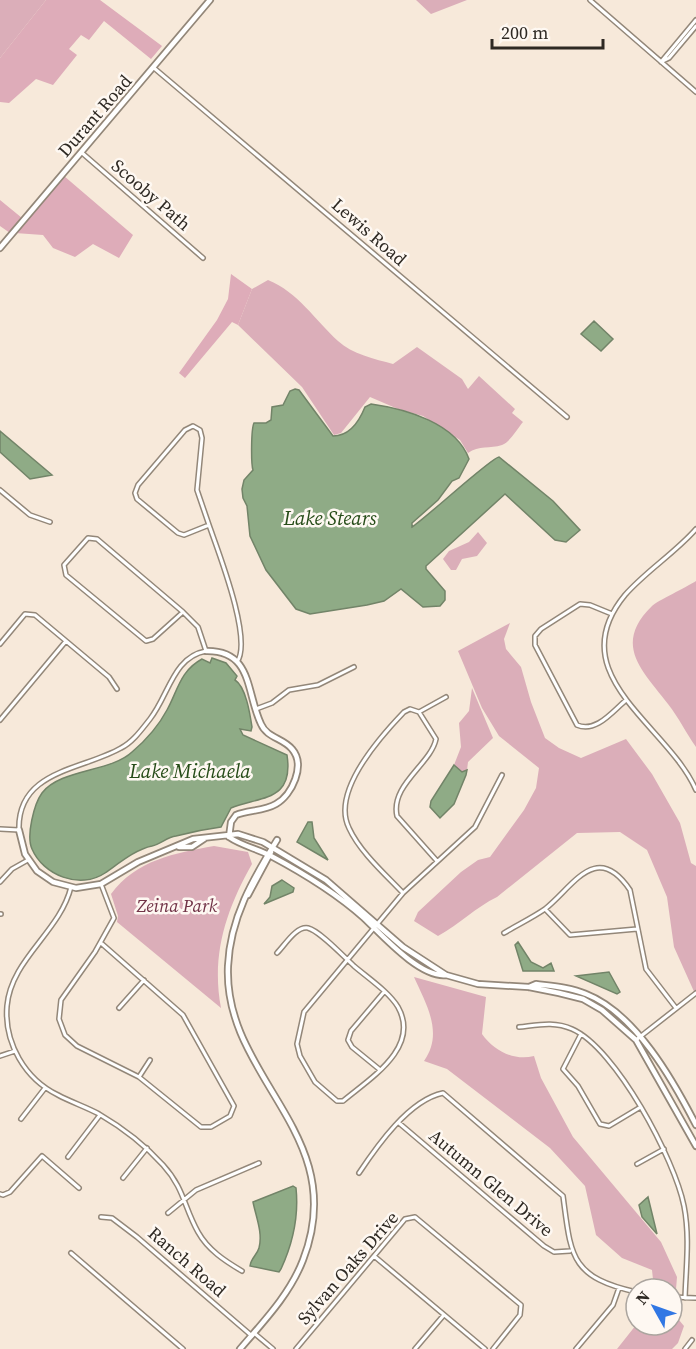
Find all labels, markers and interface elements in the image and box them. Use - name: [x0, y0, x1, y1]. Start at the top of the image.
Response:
- scale bar: [492, 12, 603, 50]
- text: 200 m: [501, 20, 548, 45]
- street label: Durant Road: [52, 69, 137, 162]
- street label: Scooby Path: [106, 153, 197, 236]
- street label: Lewis Road: [327, 192, 412, 271]
- water label: Lake Stears: [283, 504, 377, 532]
- water label: Lake Michaela: [128, 757, 251, 785]
- park label: Zeina Park: [136, 893, 218, 918]
- street label: Autumn Glen Drive: [424, 1123, 559, 1242]
- street label: Sylvan Oaks Drive: [291, 1206, 404, 1330]
- street label: Ranch Road: [143, 1221, 232, 1303]
- north arrow: [624, 1277, 684, 1337]
- text: N: [630, 1286, 655, 1309]

